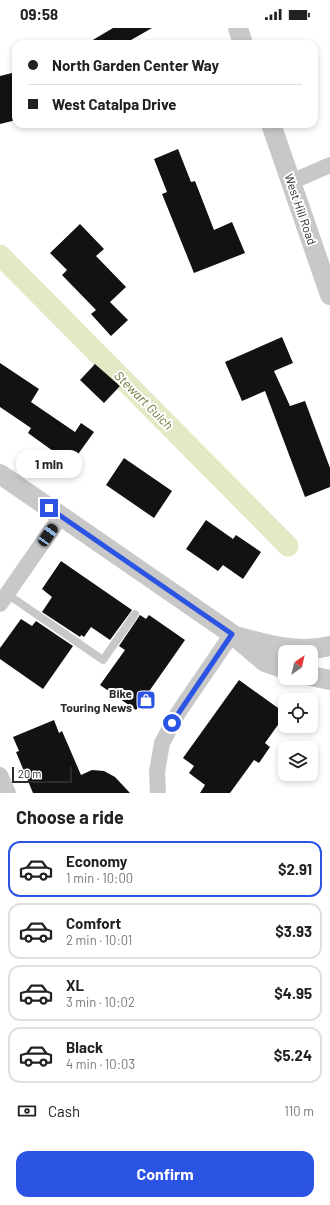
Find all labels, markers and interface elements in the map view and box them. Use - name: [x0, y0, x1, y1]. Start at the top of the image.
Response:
- text: 09:58: [20, 5, 58, 23]
- text: North Garden Center Way: [52, 56, 219, 74]
- text: West Catalpa Drive: [52, 95, 176, 113]
- street label: West Hill Road: [282, 172, 320, 246]
- water label: Stewart Gulch: [111, 367, 177, 433]
- callout: 1 min: [16, 450, 82, 478]
- text: 1 min: [35, 456, 63, 472]
- route end: [40, 499, 58, 517]
- car: [36, 522, 60, 548]
- north arrow: [278, 645, 318, 685]
- map controls: [278, 645, 318, 781]
- place label: Bike Touring News: [60, 686, 132, 714]
- shop icon: Bike Touring News: [135, 689, 157, 711]
- button: locate: [278, 693, 318, 733]
- route start: [163, 714, 181, 732]
- button: layers: [278, 741, 318, 781]
- scale bar: [12, 765, 72, 784]
- text: 20 m: [18, 767, 41, 780]
- text: Choose a ride: [16, 806, 124, 828]
- icon: car: [18, 851, 54, 887]
- text: Economy: [66, 852, 127, 870]
- text: $2.91: [278, 860, 312, 878]
- text: 1 min · 10:00: [66, 870, 133, 886]
- icon: car: [18, 913, 54, 949]
- text: Comfort: [66, 914, 121, 932]
- text: $3.93: [275, 922, 312, 940]
- text: 2 min · 10:01: [66, 932, 132, 948]
- icon: car: [18, 975, 54, 1011]
- text: XL: [66, 976, 84, 994]
- text: $4.95: [274, 984, 312, 1002]
- text: 3 min · 10:02: [66, 994, 135, 1010]
- icon: car: [18, 1037, 54, 1073]
- text: Black: [66, 1038, 103, 1056]
- text: $5.24: [274, 1046, 312, 1064]
- text: 4 min · 10:03: [66, 1056, 135, 1072]
- icon: cash: [16, 1100, 38, 1122]
- text: Cash: [48, 1102, 80, 1120]
- text: 110 m: [284, 1103, 314, 1119]
- button: Confirm: [16, 1151, 314, 1197]

